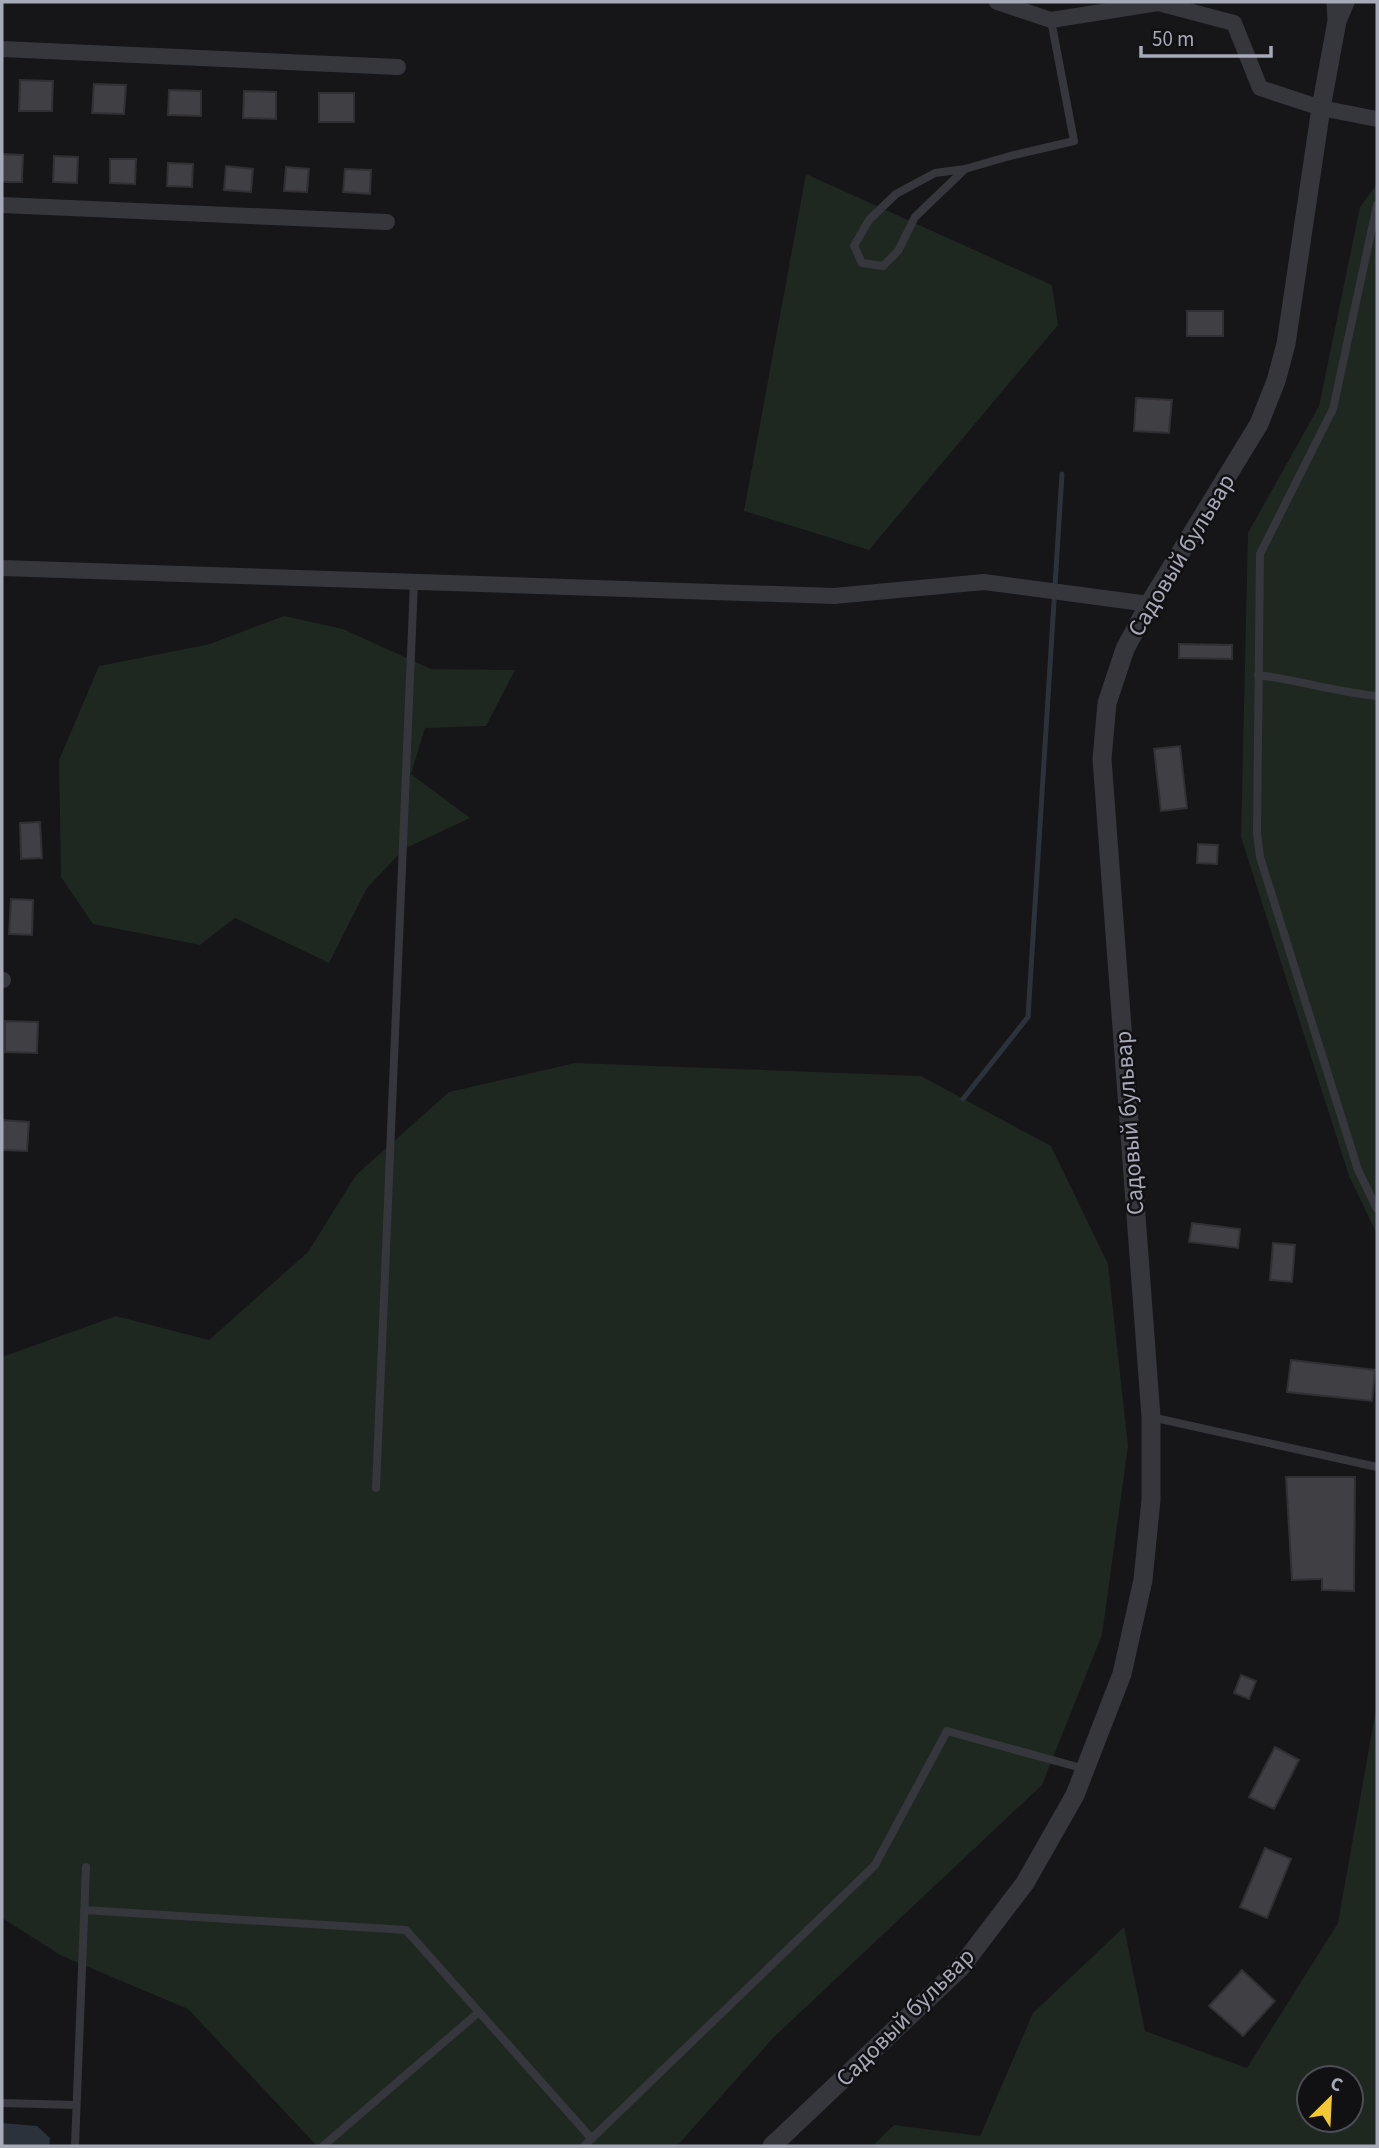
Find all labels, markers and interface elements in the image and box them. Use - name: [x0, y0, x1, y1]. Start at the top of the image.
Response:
- scale bar: [1141, 14, 1270, 58]
- text: 50 m: [1152, 24, 1194, 54]
- street label: Садовый бульвар: [1119, 467, 1244, 643]
- street label: Садовый бульвар: [1106, 1030, 1153, 1216]
- street label: Садовый бульвар: [828, 1940, 983, 2095]
- north arrow: [1295, 2064, 1365, 2134]
- text: С: [1326, 2070, 1347, 2099]

